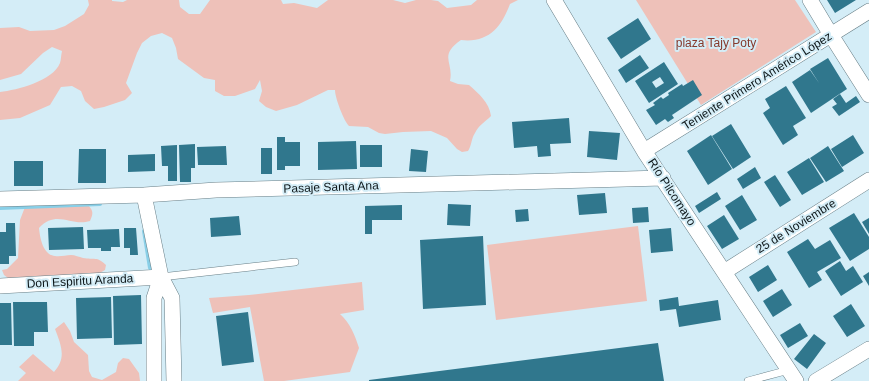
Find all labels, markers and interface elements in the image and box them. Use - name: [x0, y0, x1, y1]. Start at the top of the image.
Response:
- street label: Teniente Primero Américo López: [680, 29, 834, 133]
- park label: plaza Tajy Poty: [676, 36, 756, 50]
- street label: Río Pilcomayo: [645, 156, 699, 229]
- street label: Pasaje Santa Ana: [283, 178, 379, 196]
- street label: 25 de Noviembre: [754, 196, 839, 256]
- street label: Don Espiritu Aranda: [26, 271, 134, 291]

